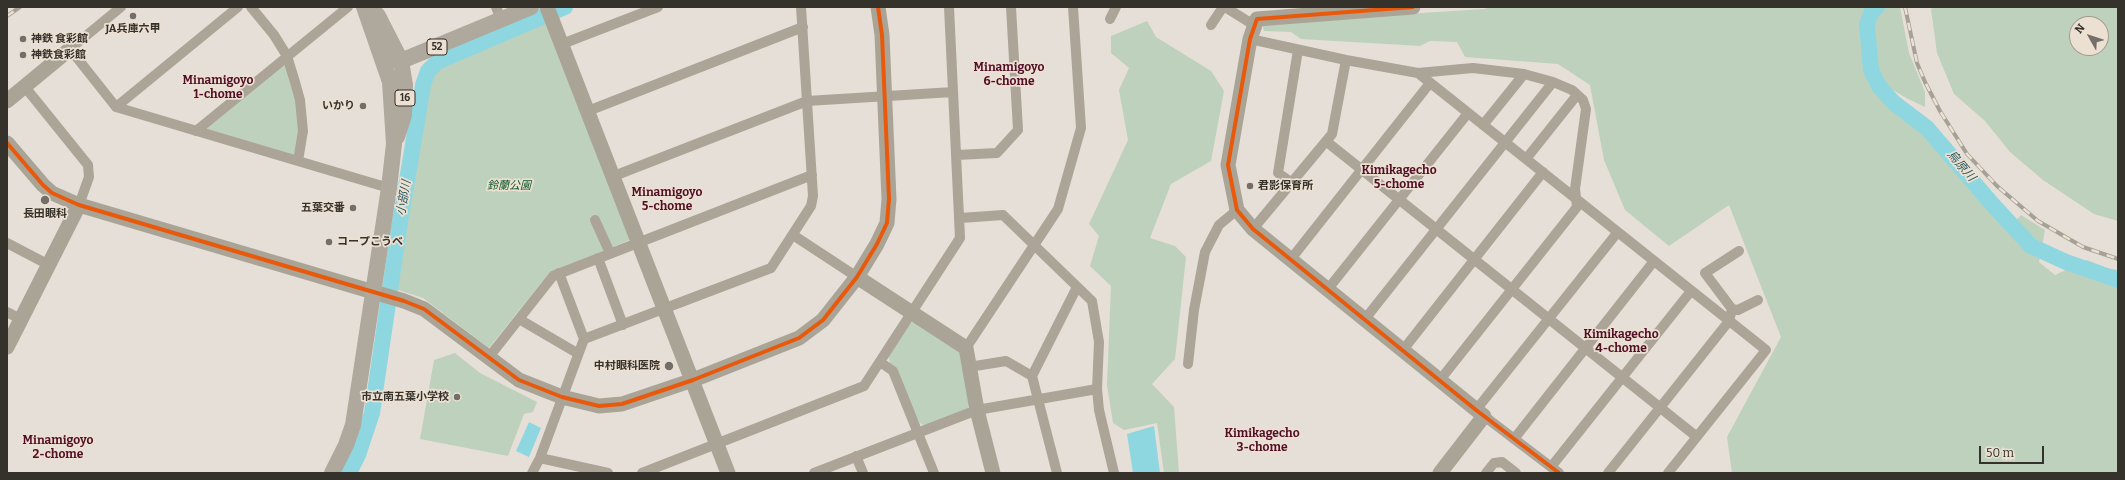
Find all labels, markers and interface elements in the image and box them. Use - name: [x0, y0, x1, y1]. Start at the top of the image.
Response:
- marker: JA兵庫六甲: [128, 11, 138, 21]
- north arrow: [2069, 16, 2109, 56]
- text: N: [2072, 21, 2088, 36]
- place label: JA兵庫六甲: [105, 22, 161, 36]
- place label: 神鉄 食彩館: [31, 32, 88, 46]
- marker: 神鉄 食彩館: [18, 34, 28, 44]
- road number: 52: [427, 39, 447, 55]
- place label: 神鉄食彩館: [31, 48, 86, 62]
- marker: 神鉄食彩館: [18, 50, 28, 60]
- district label: Minamigoyo 6-chome: [974, 61, 1044, 89]
- district label: Minamigoyo 1-chome: [183, 74, 253, 102]
- road number: 16: [395, 90, 415, 106]
- place label: いかり: [322, 99, 355, 113]
- marker: いかり: [358, 101, 368, 111]
- water label: 烏原川: [1944, 148, 1978, 184]
- district label: Kimikagecho 5-chome: [1361, 164, 1437, 192]
- water label: 小部川: [394, 179, 414, 217]
- park label: 鈴蘭公園: [487, 179, 531, 193]
- place label: 君影保育所: [1258, 179, 1313, 193]
- marker: 君影保育所: [1245, 181, 1255, 191]
- district label: Minamigoyo 5-chome: [632, 186, 702, 214]
- marker: 長田眼科: [39, 194, 51, 206]
- place label: 五葉交番: [301, 201, 345, 215]
- marker: 五葉交番: [348, 203, 358, 213]
- place label: 長田眼科: [23, 207, 67, 221]
- place label: コープこうべ: [337, 235, 403, 249]
- marker: コープこうべ: [324, 237, 334, 247]
- district label: Kimikagecho 4-chome: [1583, 328, 1659, 356]
- place label: 中村眼科医院: [594, 359, 660, 373]
- marker: 中村眼科医院: [663, 360, 675, 372]
- place label: 市立南五葉小学校: [361, 390, 449, 404]
- marker: 市立南五葉小学校: [452, 392, 462, 402]
- district label: Kimikagecho 3-chome: [1224, 427, 1300, 455]
- district label: Minamigoyo 2-chome: [23, 434, 93, 462]
- scale bar: [1981, 438, 2046, 464]
- text: 50 m: [1986, 446, 2014, 460]

